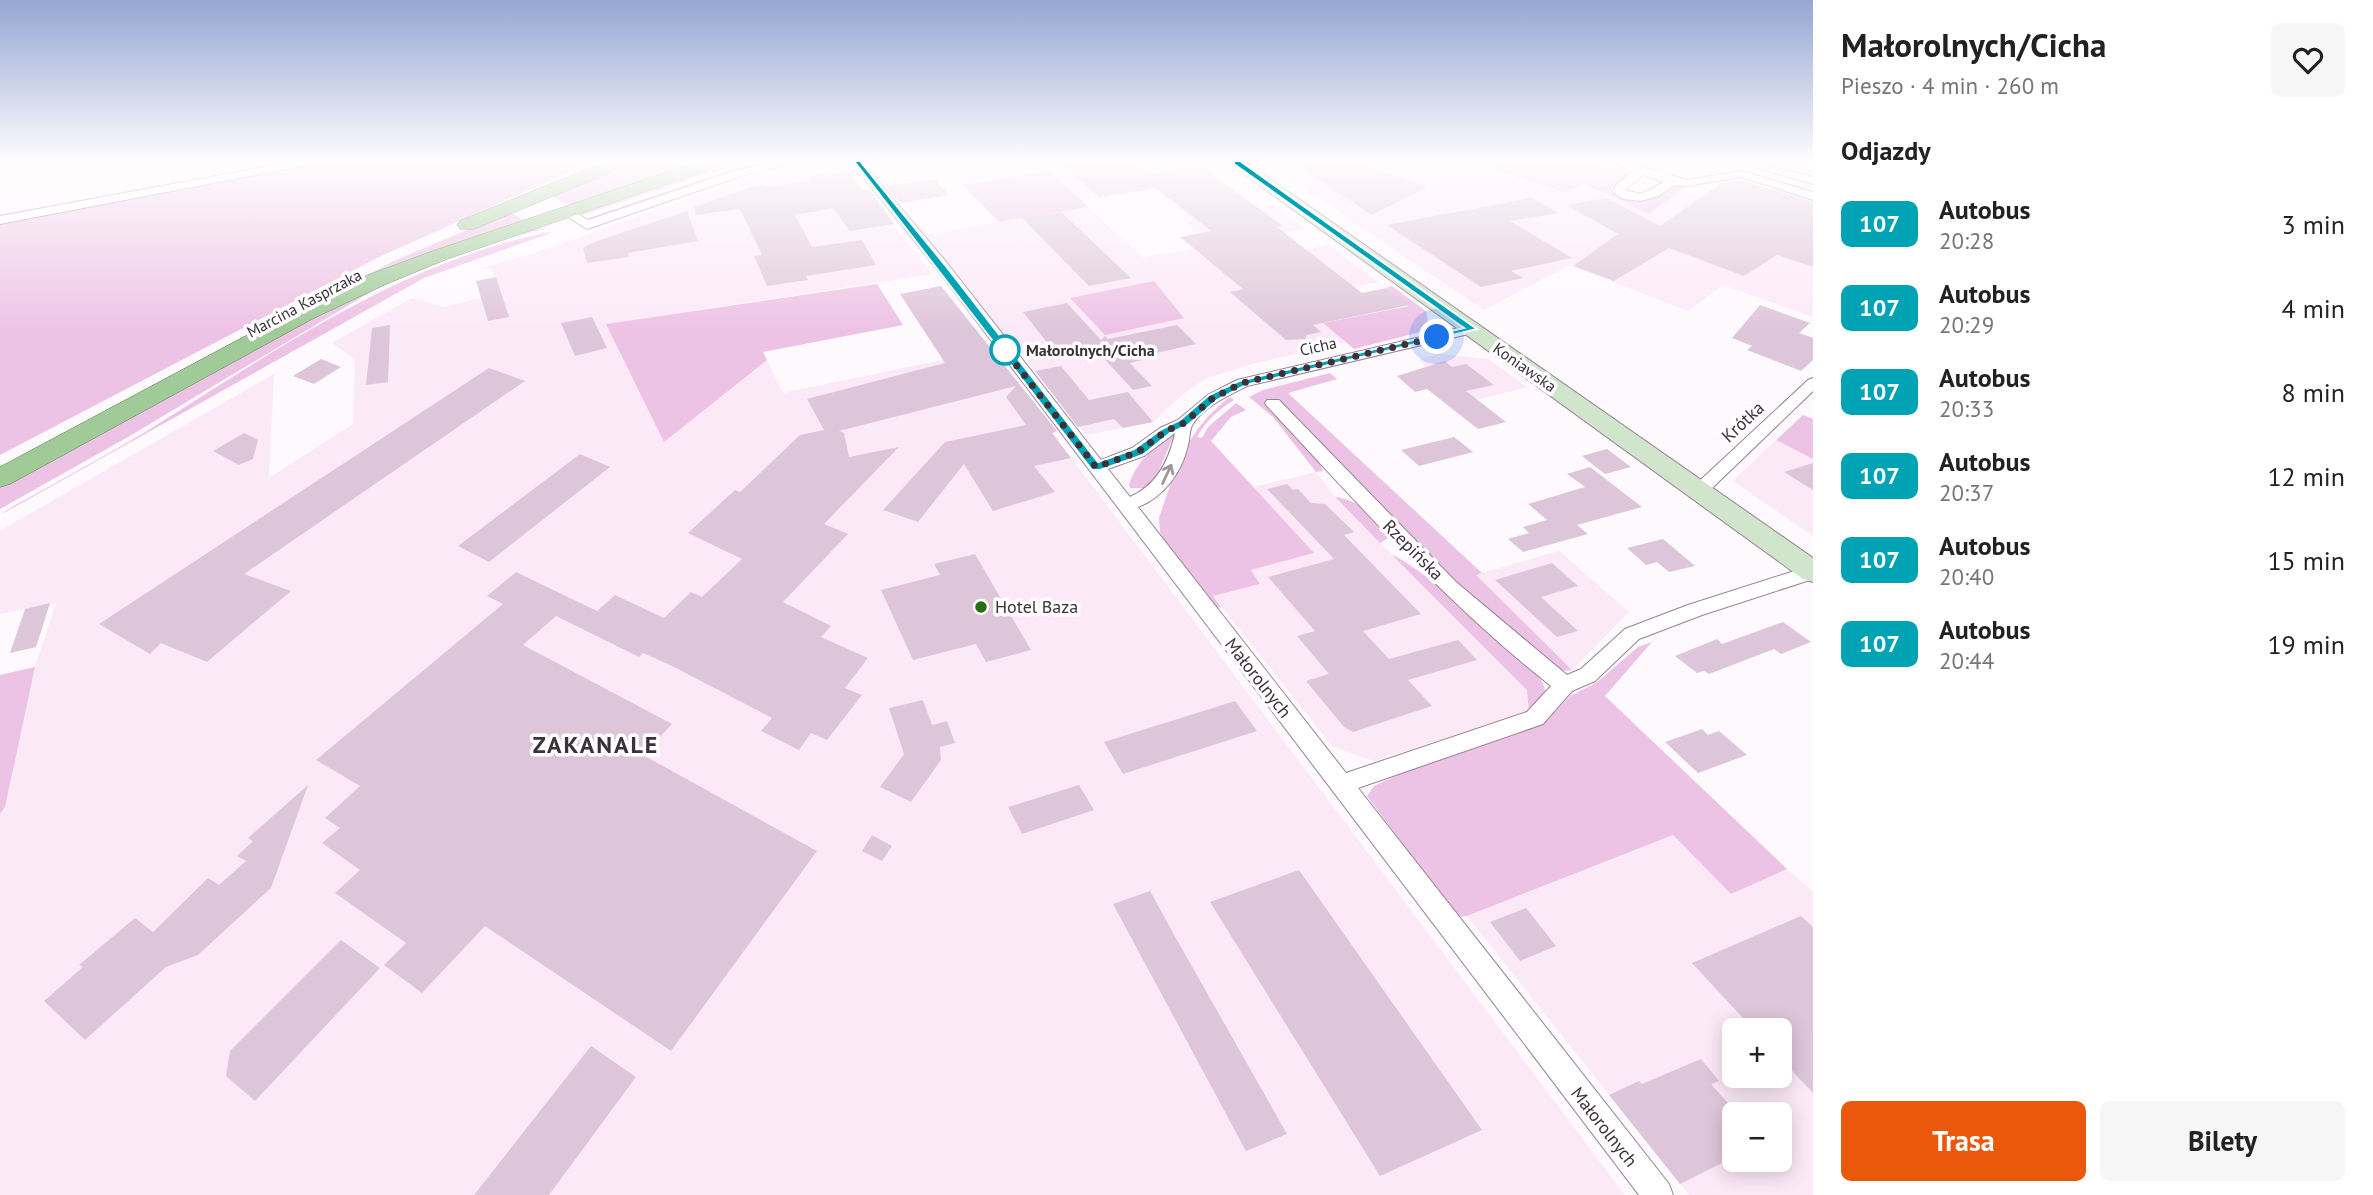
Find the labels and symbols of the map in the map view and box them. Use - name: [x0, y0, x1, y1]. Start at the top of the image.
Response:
- street label: Marcina Kasprzaka: [243, 264, 365, 342]
- your location: [1419, 319, 1454, 354]
- street label: Cicha: [1298, 332, 1338, 360]
- marker: Małorolnych/Cicha: [990, 335, 1020, 365]
- street label: Koniawska: [1490, 338, 1560, 396]
- place label: Małorolnych/Cicha: [1026, 340, 1155, 360]
- street label: Krótka: [1717, 396, 1769, 447]
- one-way arrow: [1161, 464, 1174, 485]
- street label: Rzepińska: [1378, 514, 1449, 585]
- place label: Hotel Baza: [995, 595, 1078, 618]
- marker: Hotel Baza: [973, 599, 989, 615]
- street label: Małorolnych: [1220, 633, 1297, 722]
- district label: ZAKANALE: [533, 729, 659, 760]
- street label: Małorolnych: [1566, 1082, 1643, 1171]

